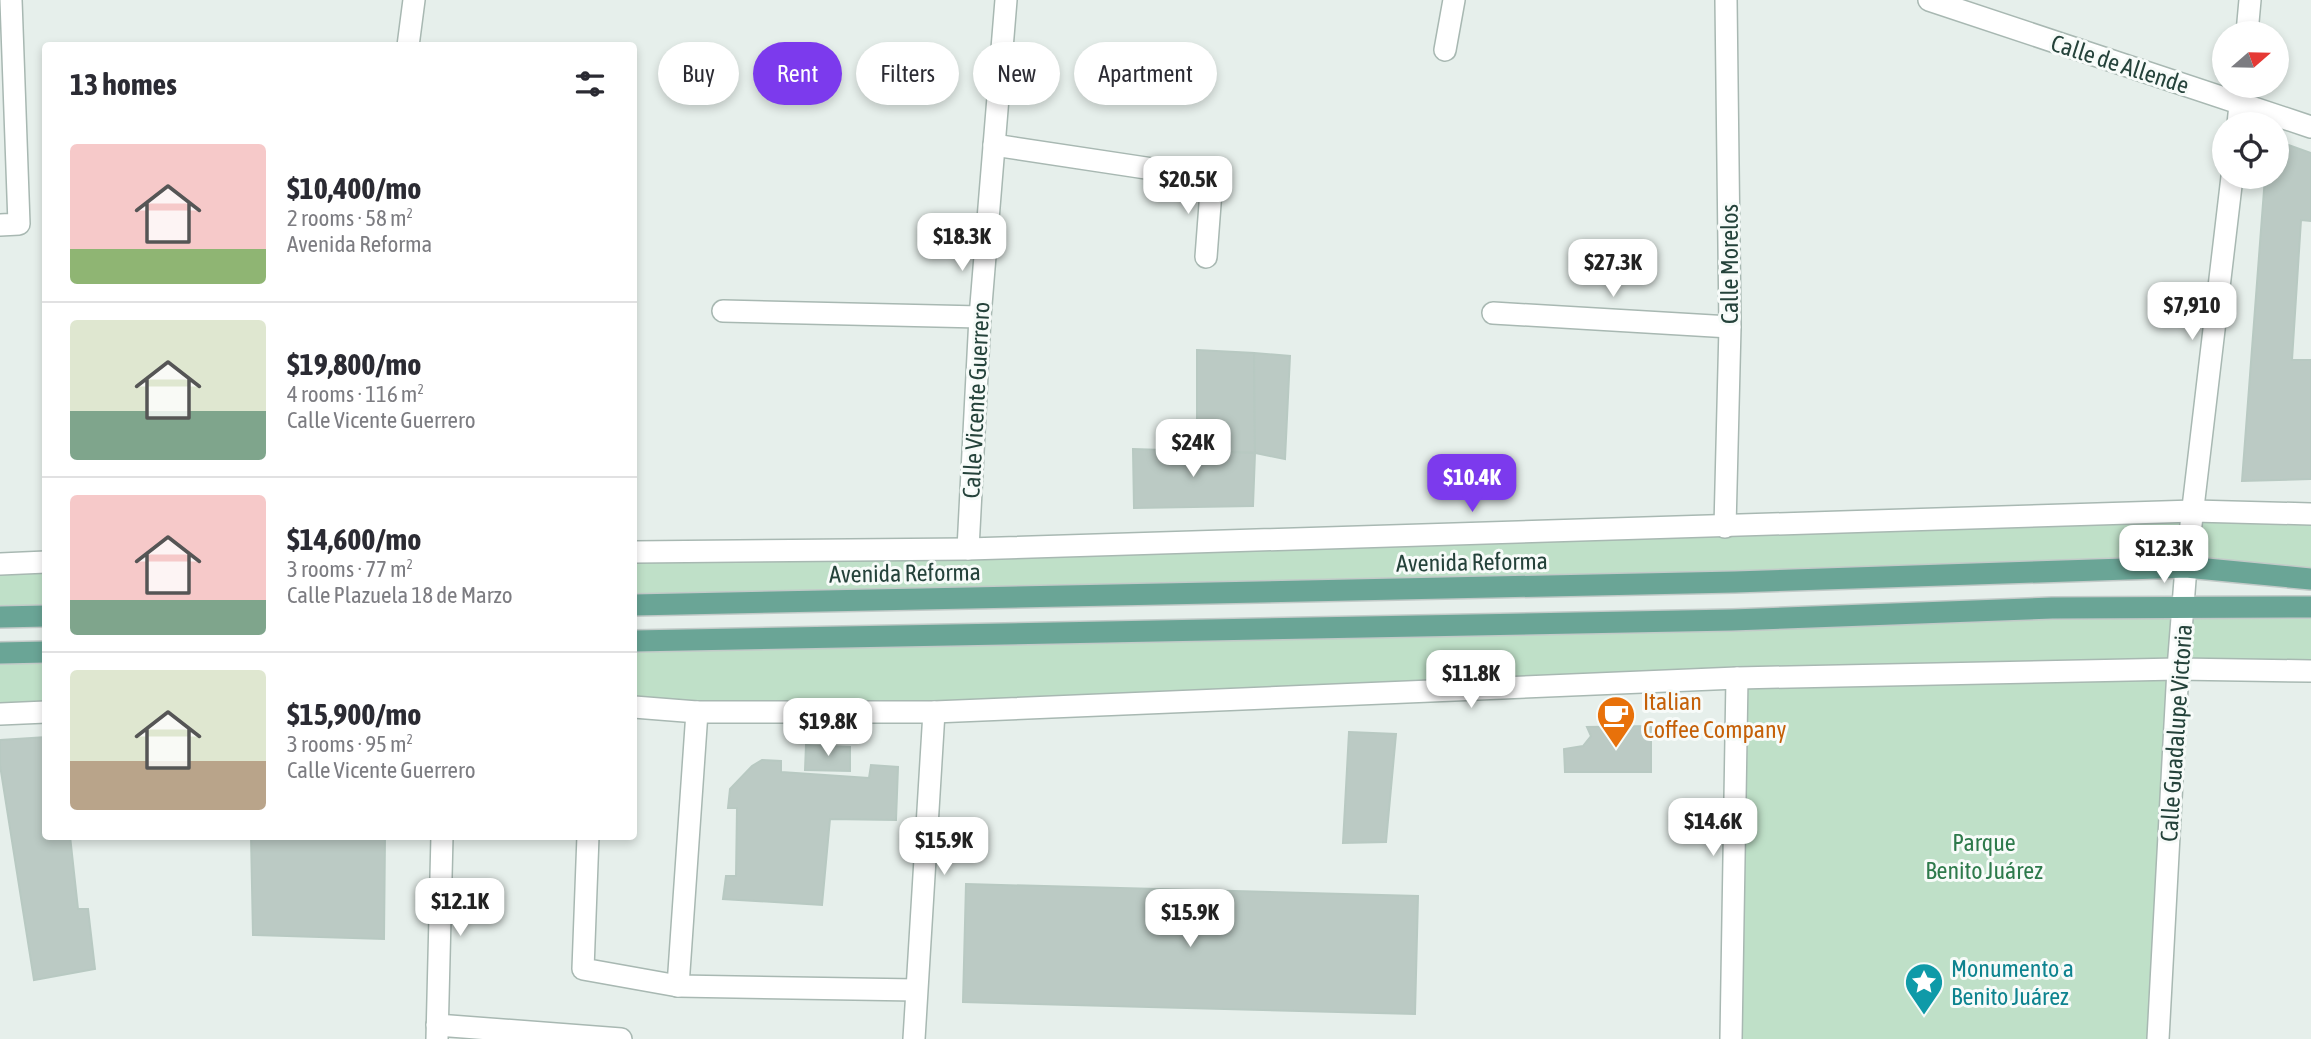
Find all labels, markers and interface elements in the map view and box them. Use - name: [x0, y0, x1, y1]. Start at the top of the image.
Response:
- north arrow: [2212, 21, 2289, 98]
- map controls: [2212, 21, 2289, 189]
- street label: Calle de Allende: [2048, 29, 2192, 99]
- chip: Buy: [658, 42, 739, 105]
- chip: Rent: [753, 42, 842, 105]
- chip: Filters: [856, 42, 959, 105]
- chip: New: [973, 42, 1060, 105]
- chip: Apartment: [1074, 42, 1217, 105]
- icon: filters: [571, 65, 609, 103]
- text: 13 homes: [70, 67, 177, 101]
- button: locate: [2212, 112, 2289, 189]
- pin: $20.5K: [1131, 156, 1245, 216]
- text: $20.5K: [1159, 166, 1217, 192]
- text: $10,400/mo: [287, 171, 421, 205]
- icon: home: [126, 172, 210, 256]
- street label: Calle Morelos: [1716, 204, 1743, 324]
- text: 2 rooms · 58 m²: [287, 205, 413, 231]
- pin: $18.3K: [905, 214, 1019, 273]
- text: $18.3K: [933, 223, 991, 249]
- text: Avenida Reforma: [287, 231, 432, 257]
- pin: $27.3K: [1556, 240, 1670, 299]
- text: $27.3K: [1584, 249, 1642, 275]
- pin: $7,910: [2135, 282, 2249, 342]
- text: $7,910: [2164, 292, 2221, 318]
- street label: Calle Vicente Guerrero: [957, 301, 995, 499]
- text: $19,800/mo: [287, 347, 421, 381]
- icon: home: [126, 348, 210, 432]
- text: 4 rooms · 116 m²: [287, 381, 424, 407]
- text: Calle Vicente Guerrero: [287, 407, 476, 433]
- pin: $24K: [1152, 420, 1234, 479]
- text: $24K: [1172, 429, 1214, 455]
- pin: $10.4K: [1415, 454, 1529, 514]
- text: $10.4K: [1443, 464, 1501, 490]
- text: $14,600/mo: [287, 522, 421, 556]
- icon: home: [126, 523, 210, 607]
- pin: $12.3K: [2107, 526, 2221, 585]
- text: $12.3K: [2135, 535, 2193, 561]
- street label: Avenida Reforma: [1396, 547, 1548, 577]
- text: 3 rooms · 77 m²: [287, 556, 413, 582]
- street label: Avenida Reforma: [829, 558, 981, 588]
- text: Calle Plazuela 18 de Marzo: [287, 582, 512, 608]
- street label: Calle Guadalupe Victoria: [2155, 623, 2197, 843]
- pin: $11.8K: [1414, 650, 1528, 710]
- text: $11.8K: [1442, 660, 1500, 686]
- place label: Italian Coffee Company: [1643, 688, 1787, 743]
- cafe icon: Italian Coffee Company: [1595, 694, 1637, 749]
- text: $15,900/mo: [287, 697, 421, 731]
- icon: home: [126, 698, 210, 782]
- pin: $19.8K: [771, 698, 885, 758]
- text: $19.8K: [799, 708, 857, 734]
- text: 3 rooms · 95 m²: [287, 731, 413, 757]
- text: Calle Vicente Guerrero: [287, 757, 476, 783]
- pin: $14.6K: [1656, 798, 1770, 858]
- text: $14.6K: [1684, 808, 1742, 834]
- pin: $15.9K: [887, 818, 1001, 877]
- text: $15.9K: [915, 827, 973, 853]
- park label: Parque Benito Juárez: [1925, 829, 2043, 884]
- pin: $12.1K: [403, 878, 517, 938]
- text: $12.1K: [431, 888, 489, 914]
- pin: $15.9K: [1133, 890, 1247, 949]
- text: $15.9K: [1161, 899, 1219, 925]
- place label: Monumento a Benito Juárez: [1951, 955, 2074, 1010]
- place icon: Monumento a Benito Juárez: [1903, 961, 1945, 1016]

